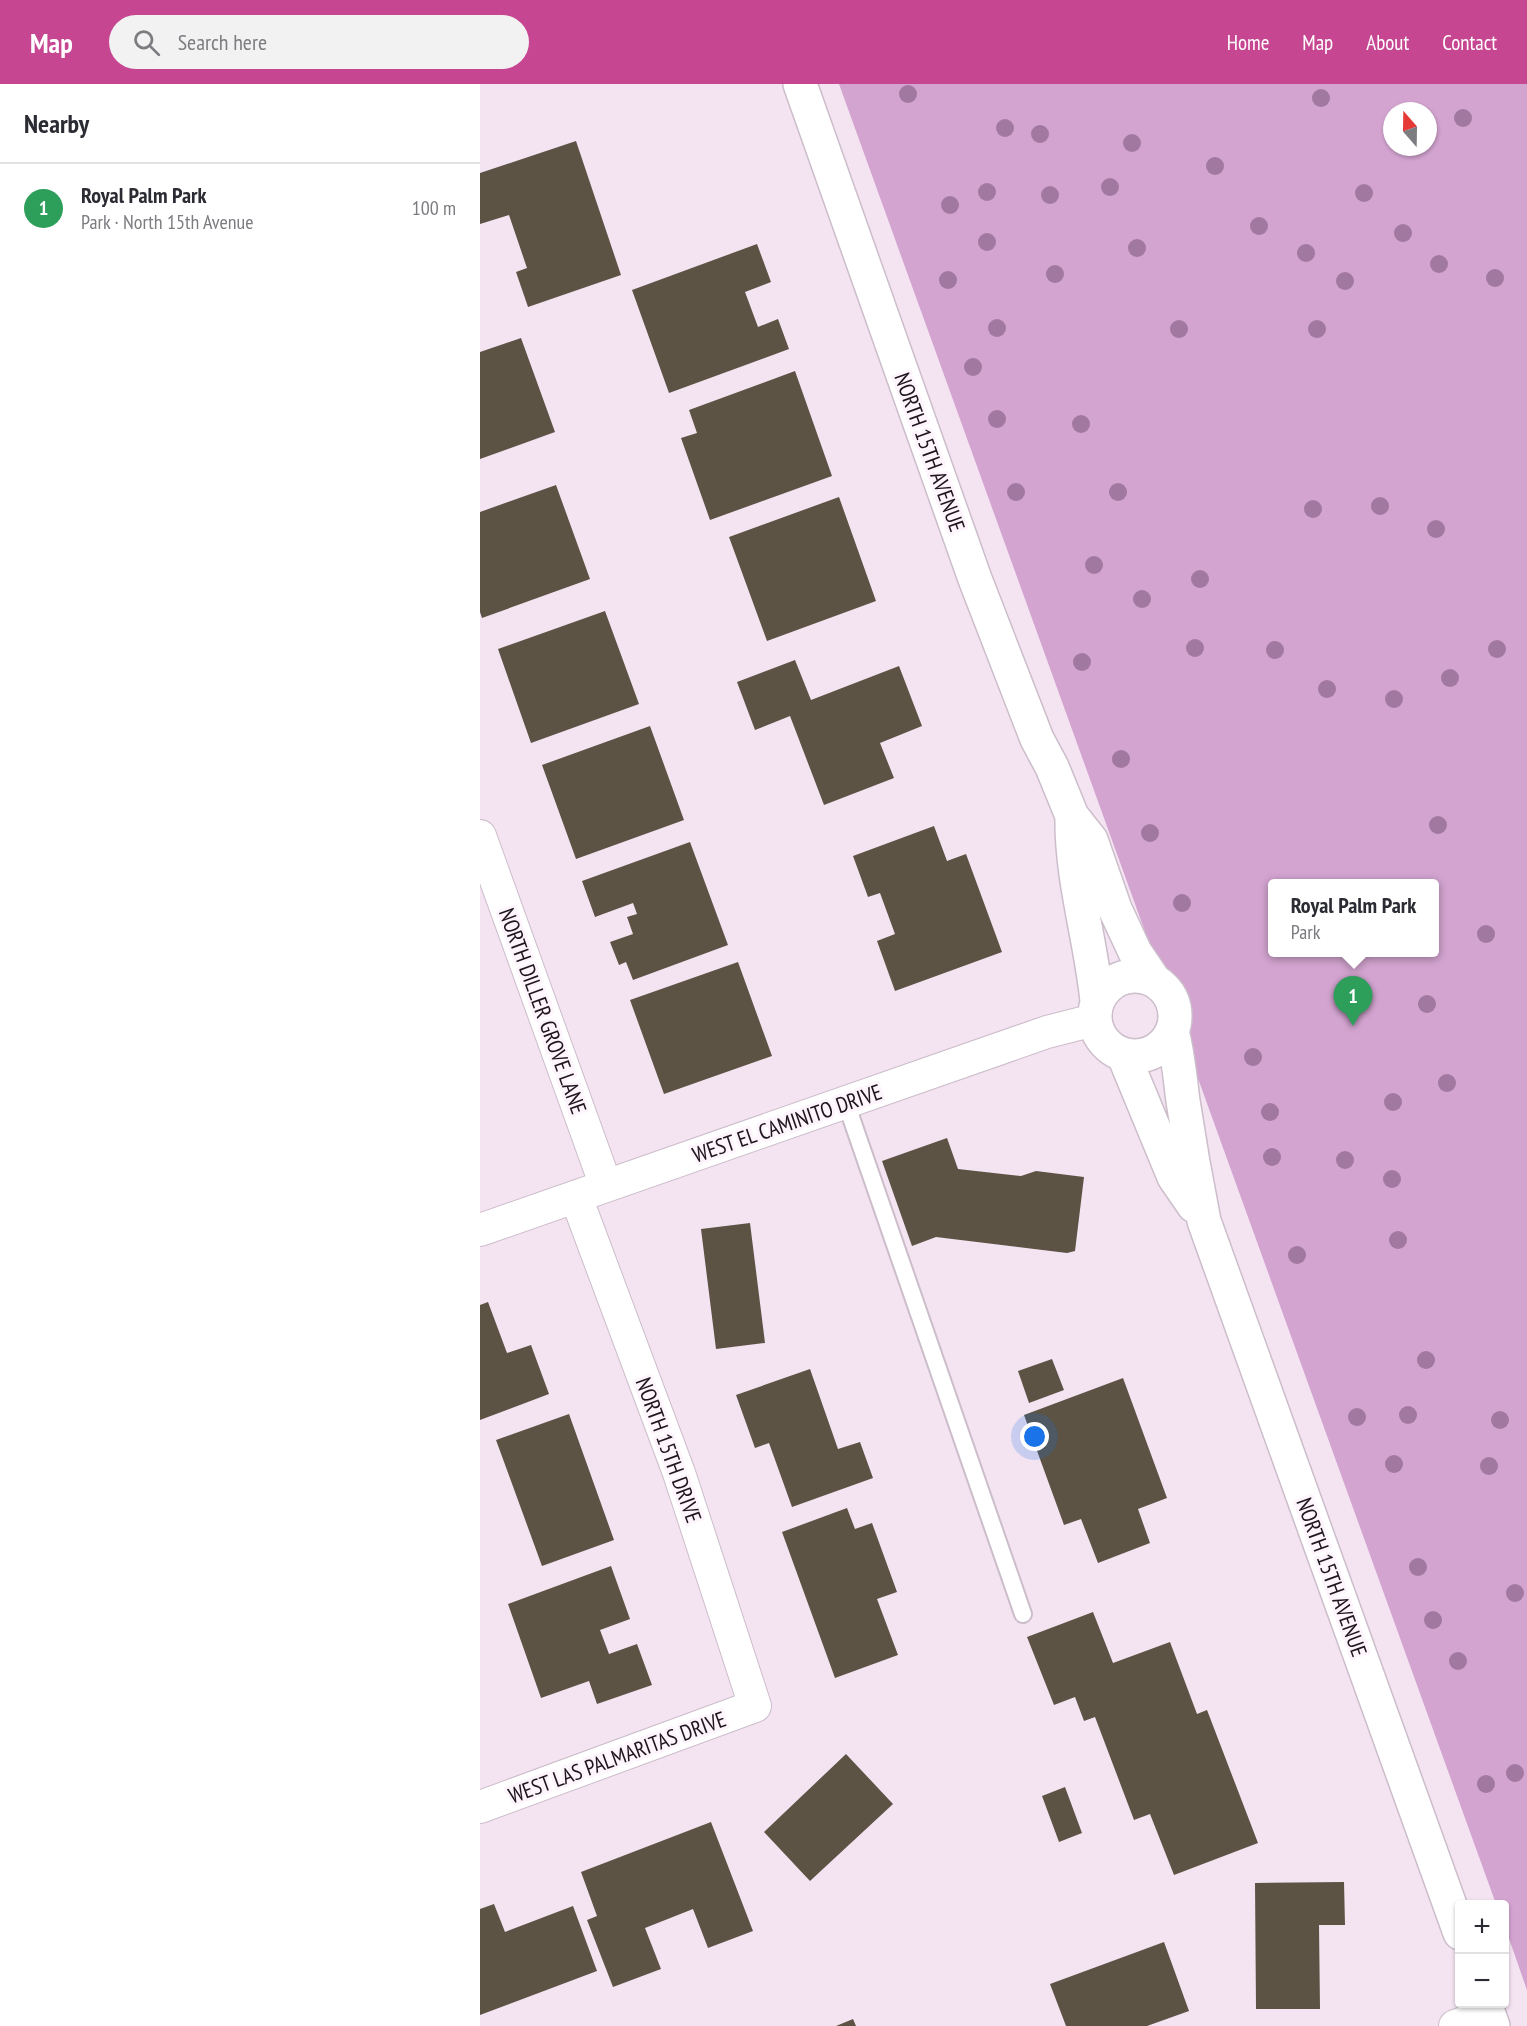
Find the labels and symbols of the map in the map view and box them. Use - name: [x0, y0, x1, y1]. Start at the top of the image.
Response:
- north arrow: [1383, 102, 1437, 156]
- street label: NORTH 15TH AVENUE: [888, 369, 972, 535]
- street label: NORTH DILLER GROVE LANE: [493, 904, 593, 1118]
- pin: 1: [1334, 976, 1372, 1026]
- street label: WEST EL CAMINITO DRIVE: [689, 1077, 885, 1169]
- street label: NORTH 15TH DRIVE: [630, 1373, 708, 1527]
- your location: [1020, 1422, 1049, 1451]
- street label: NORTH 15TH AVENUE: [1290, 1494, 1374, 1660]
- street label: WEST LAS PALMARITAS DRIVE: [504, 1705, 730, 1809]

